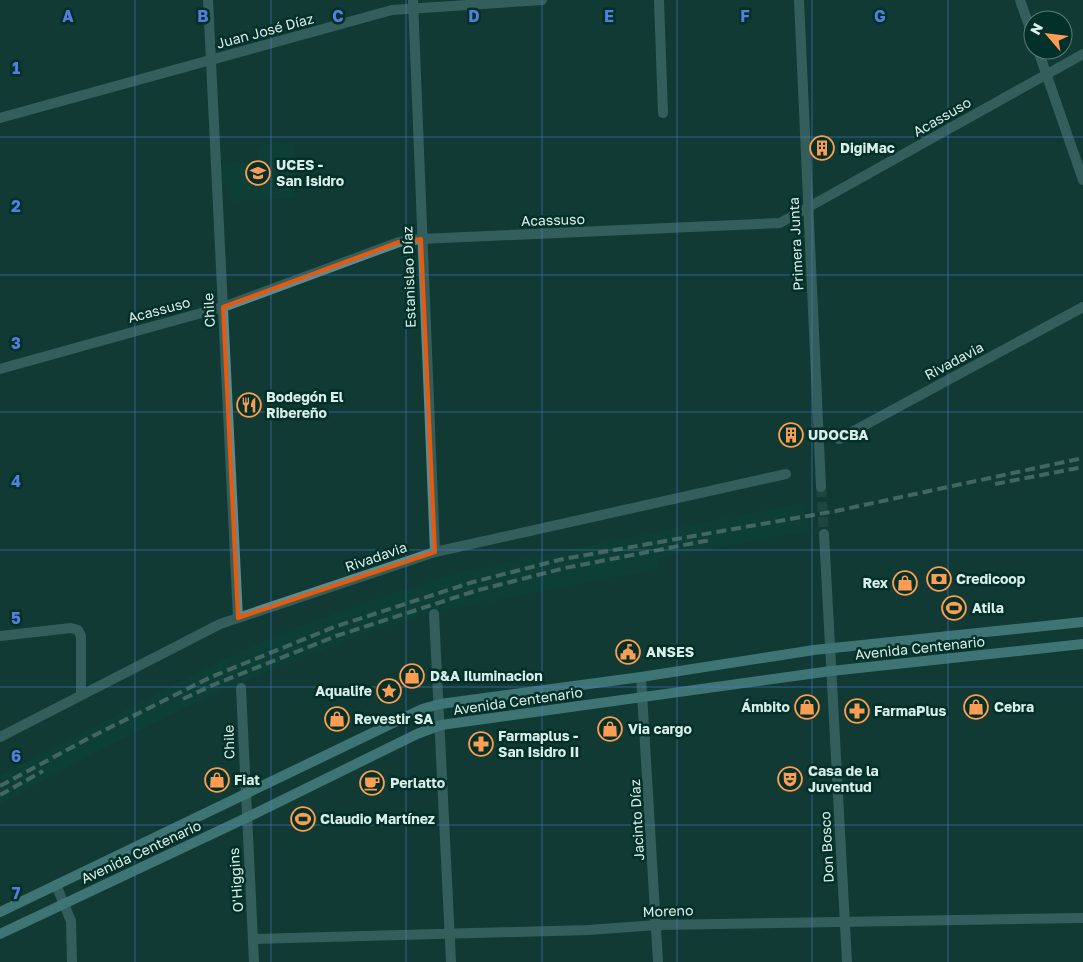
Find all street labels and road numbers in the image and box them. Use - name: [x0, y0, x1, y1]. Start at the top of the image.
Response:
- street label: Juan José Díaz: [214, 9, 315, 52]
- street label: Acassuso: [910, 93, 974, 140]
- street label: Primera Junta: [785, 197, 806, 291]
- street label: Acassuso: [521, 210, 585, 229]
- street label: Estanislao Díaz: [398, 226, 419, 328]
- street label: Chile: [199, 292, 218, 328]
- street label: Acassuso: [126, 293, 192, 326]
- street label: Rivadavia: [921, 338, 986, 383]
- street label: Rivadavia: [343, 538, 409, 575]
- street label: Avenida Centenario: [854, 632, 986, 663]
- street label: Avenida Centenario: [452, 683, 584, 718]
- street label: Chile: [219, 725, 238, 759]
- street label: Jacinto Díaz: [626, 779, 647, 861]
- street label: Don Bosco: [816, 811, 837, 883]
- street label: Avenida Centenario: [78, 816, 204, 887]
- street label: O'Higgins: [225, 847, 246, 913]
- street label: Moreno: [642, 901, 694, 920]

